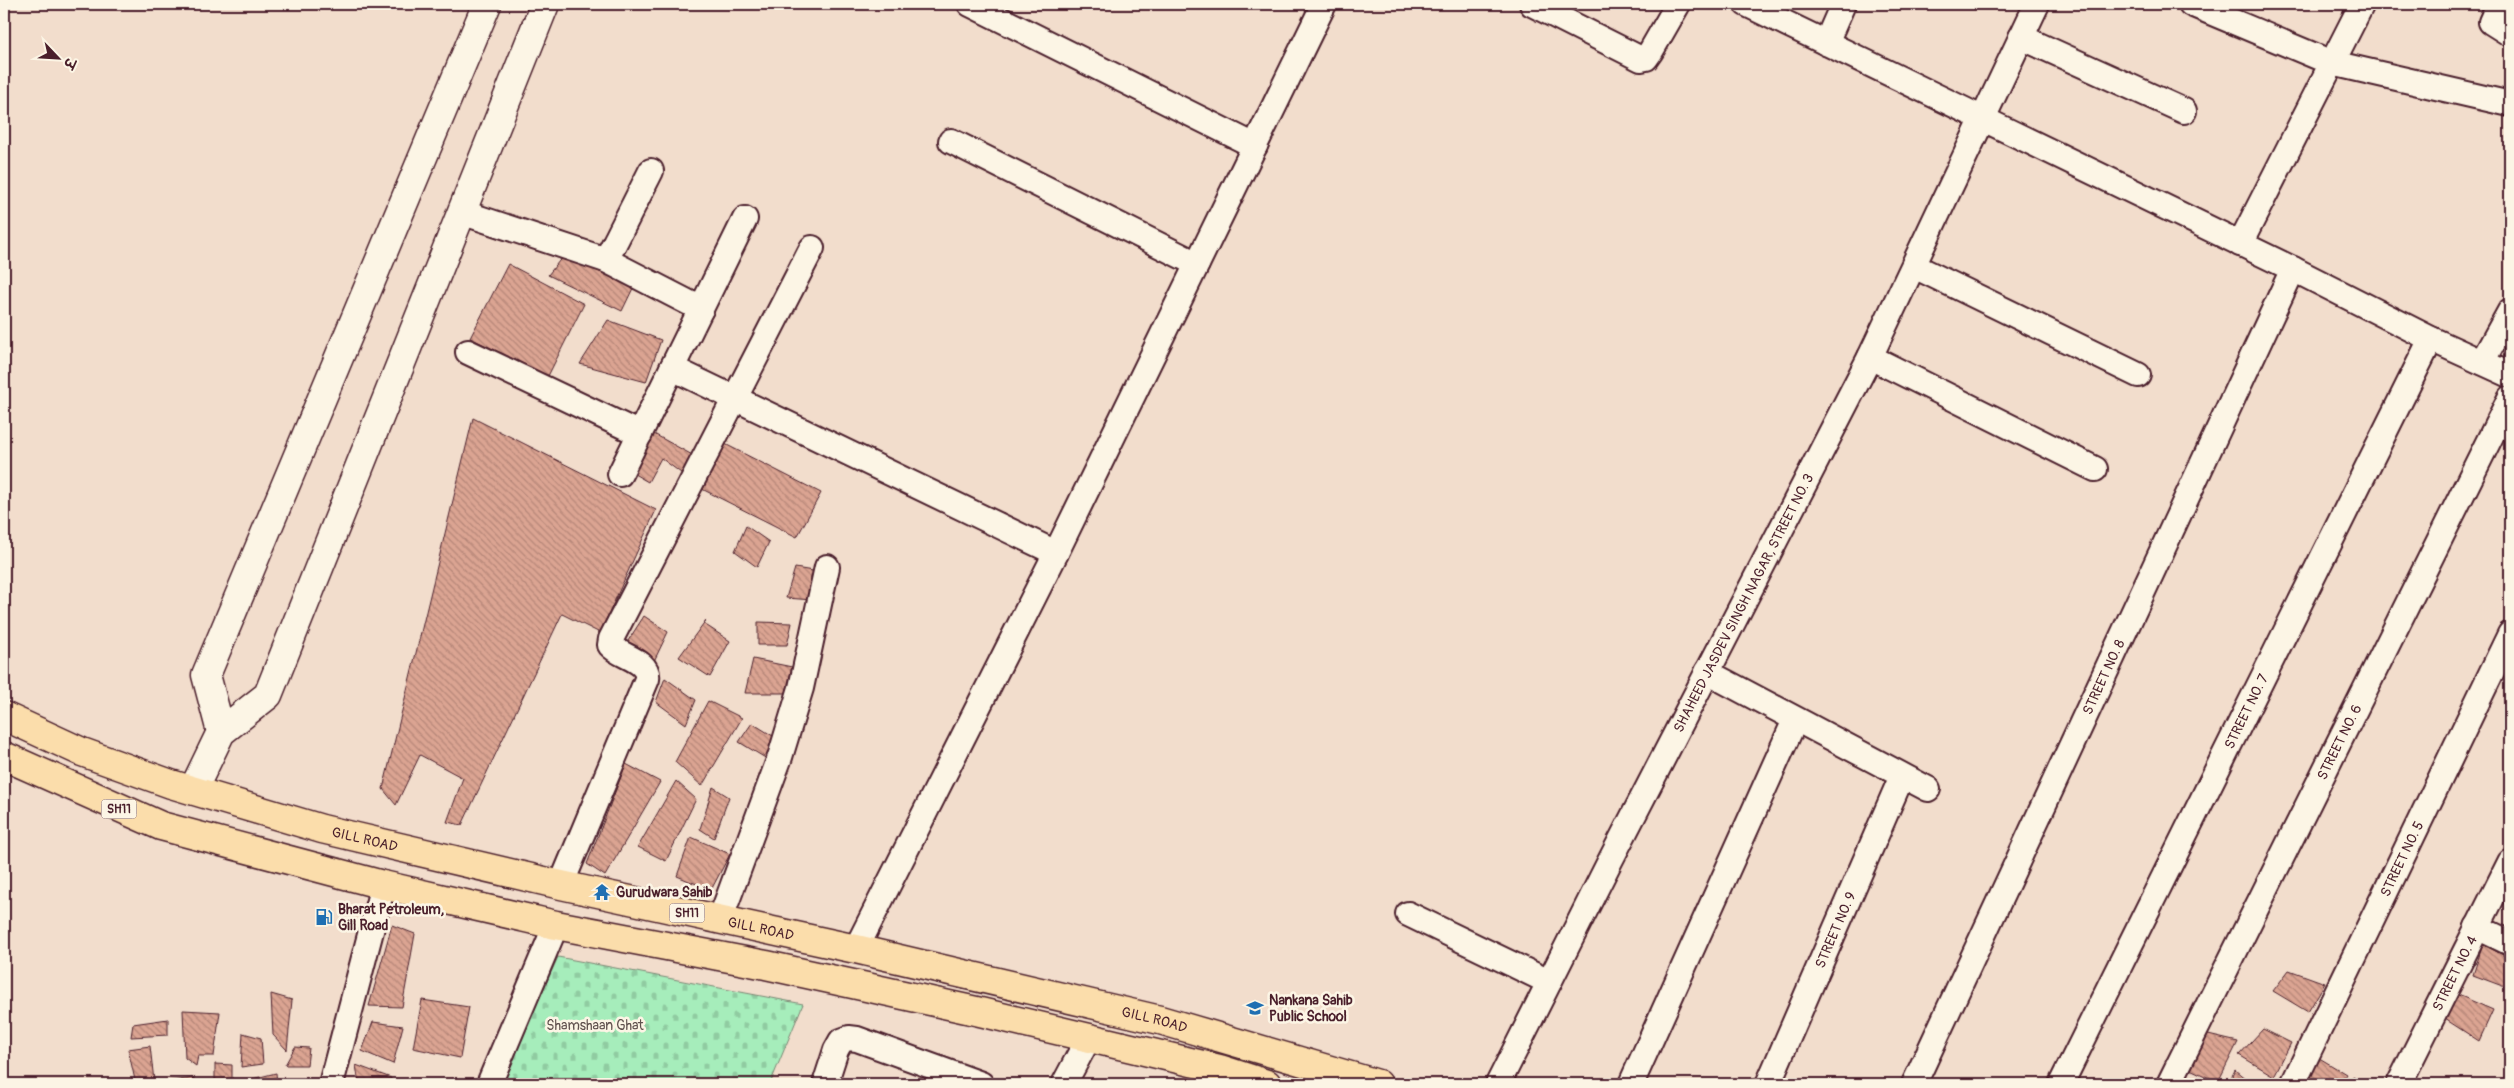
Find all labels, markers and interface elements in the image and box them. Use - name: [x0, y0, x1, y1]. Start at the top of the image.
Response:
- north arrow: [32, 32, 82, 82]
- text: उ: [59, 54, 80, 73]
- street label: SHAHEED JASDEV SINGH NAGAR, STREET NO. 3: [1670, 471, 1817, 735]
- street label: STREET NO. 8: [2079, 637, 2129, 717]
- street label: STREET NO. 7: [2221, 671, 2272, 752]
- street label: STREET NO. 6: [2314, 702, 2365, 783]
- road number: SH11: [102, 800, 136, 819]
- street label: STREET NO. 5: [2377, 819, 2427, 899]
- street label: GILL ROAD: [330, 824, 399, 855]
- temple icon: Gurudwara Sahib: [592, 882, 612, 902]
- place label: Gurudwara Sahib: [616, 884, 713, 901]
- street label: STREET NO. 9: [1811, 890, 1859, 971]
- place label: Bharat Petroleum, Gill Road: [338, 901, 445, 934]
- road number: SH11: [670, 904, 704, 922]
- fuel station icon: Bharat Petroleum, Gill Road: [314, 907, 334, 927]
- street label: GILL ROAD: [726, 913, 795, 944]
- street label: STREET NO. 4: [2429, 933, 2481, 1014]
- place label: Nankana Sahib Public School: [1269, 992, 1353, 1025]
- school or university icon: Nankana Sahib Public School: [1245, 998, 1265, 1018]
- street label: GILL ROAD: [1120, 1003, 1189, 1037]
- park label: Shamshaan Ghat: [546, 1017, 644, 1034]

